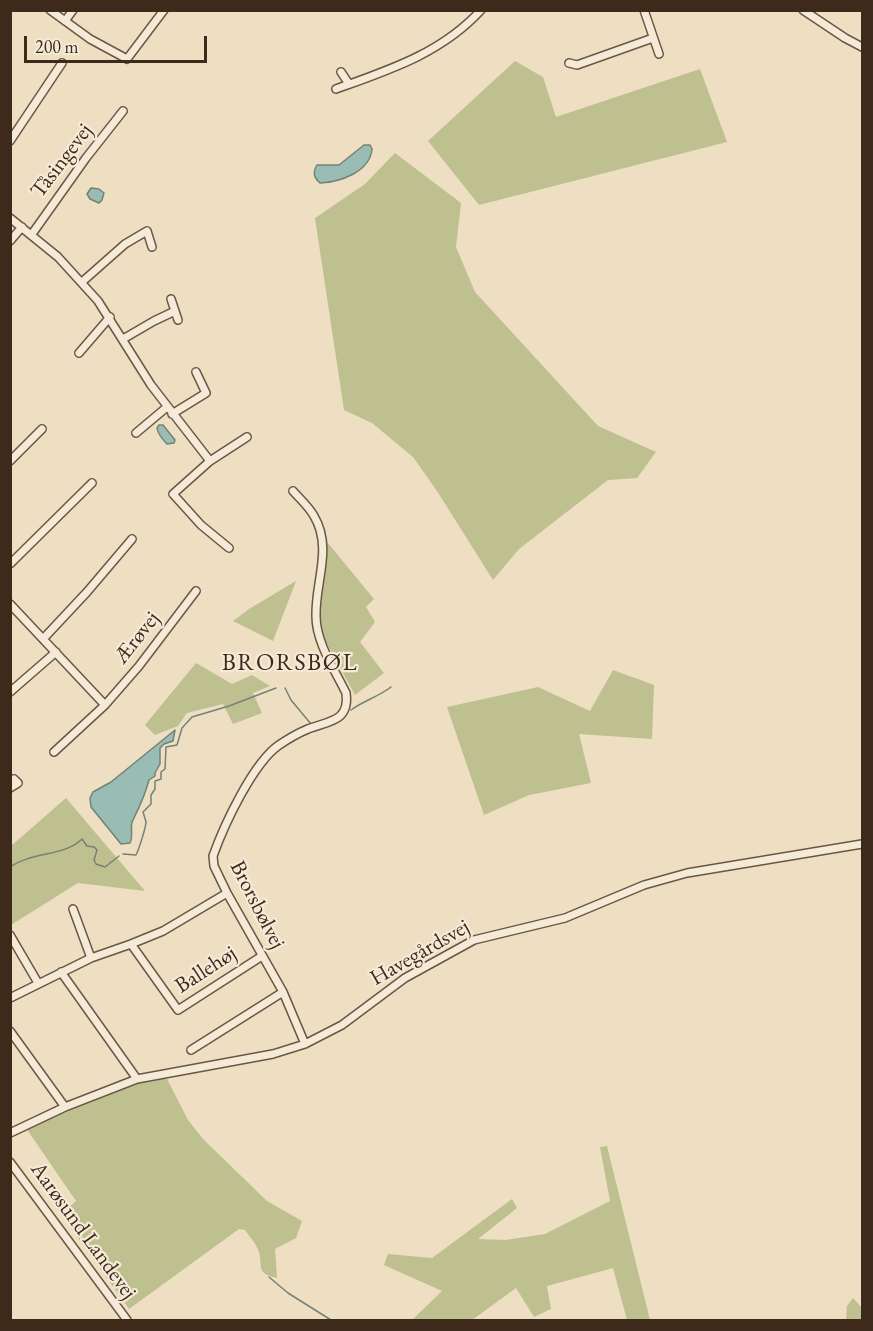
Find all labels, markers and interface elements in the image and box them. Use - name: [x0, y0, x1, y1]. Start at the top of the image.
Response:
- scale bar: [27, 24, 210, 62]
- text: 200 m: [35, 35, 79, 58]
- street label: Tåsingevej: [26, 119, 98, 203]
- street label: Ærøvej: [108, 606, 166, 670]
- district label: BRORSBØL: [222, 649, 358, 677]
- street label: Brorsbølvej: [224, 857, 290, 953]
- street label: Havegårdsvej: [366, 914, 474, 992]
- street label: Ballehøj: [170, 940, 242, 1000]
- street label: Aarøsund Landevej: [24, 1157, 142, 1305]

